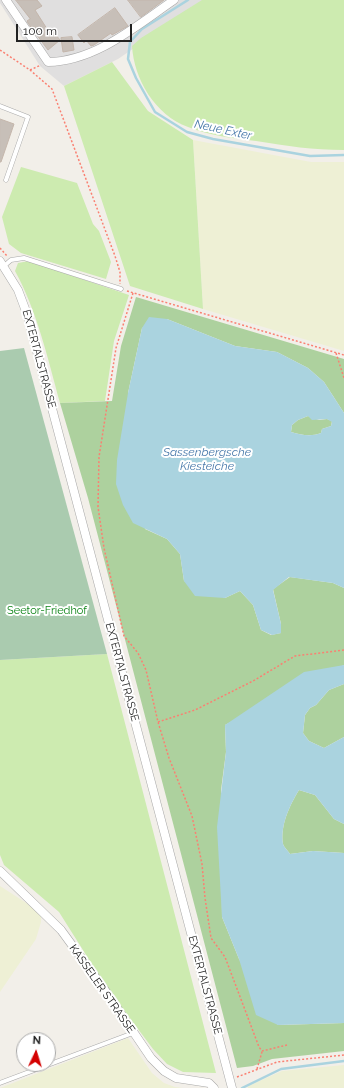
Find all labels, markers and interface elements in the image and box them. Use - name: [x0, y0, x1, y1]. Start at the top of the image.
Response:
- scale bar: [18, 16, 134, 42]
- text: 100 m: [23, 24, 57, 38]
- water label: Neue Exter: [193, 117, 253, 143]
- street label: EXTERTALSTRASSE: [19, 308, 59, 410]
- water label: Sassenbergsche Kiesteiche: [163, 445, 251, 473]
- park label: Seetor-Friedhof: [7, 604, 87, 618]
- street label: EXTERTALSTRASSE: [102, 621, 142, 723]
- street label: EXTERTALSTRASSE: [185, 934, 225, 1036]
- street label: KASSELER STRASSE: [66, 942, 138, 1036]
- north arrow: [16, 1032, 56, 1072]
- text: N: [32, 1034, 41, 1047]

